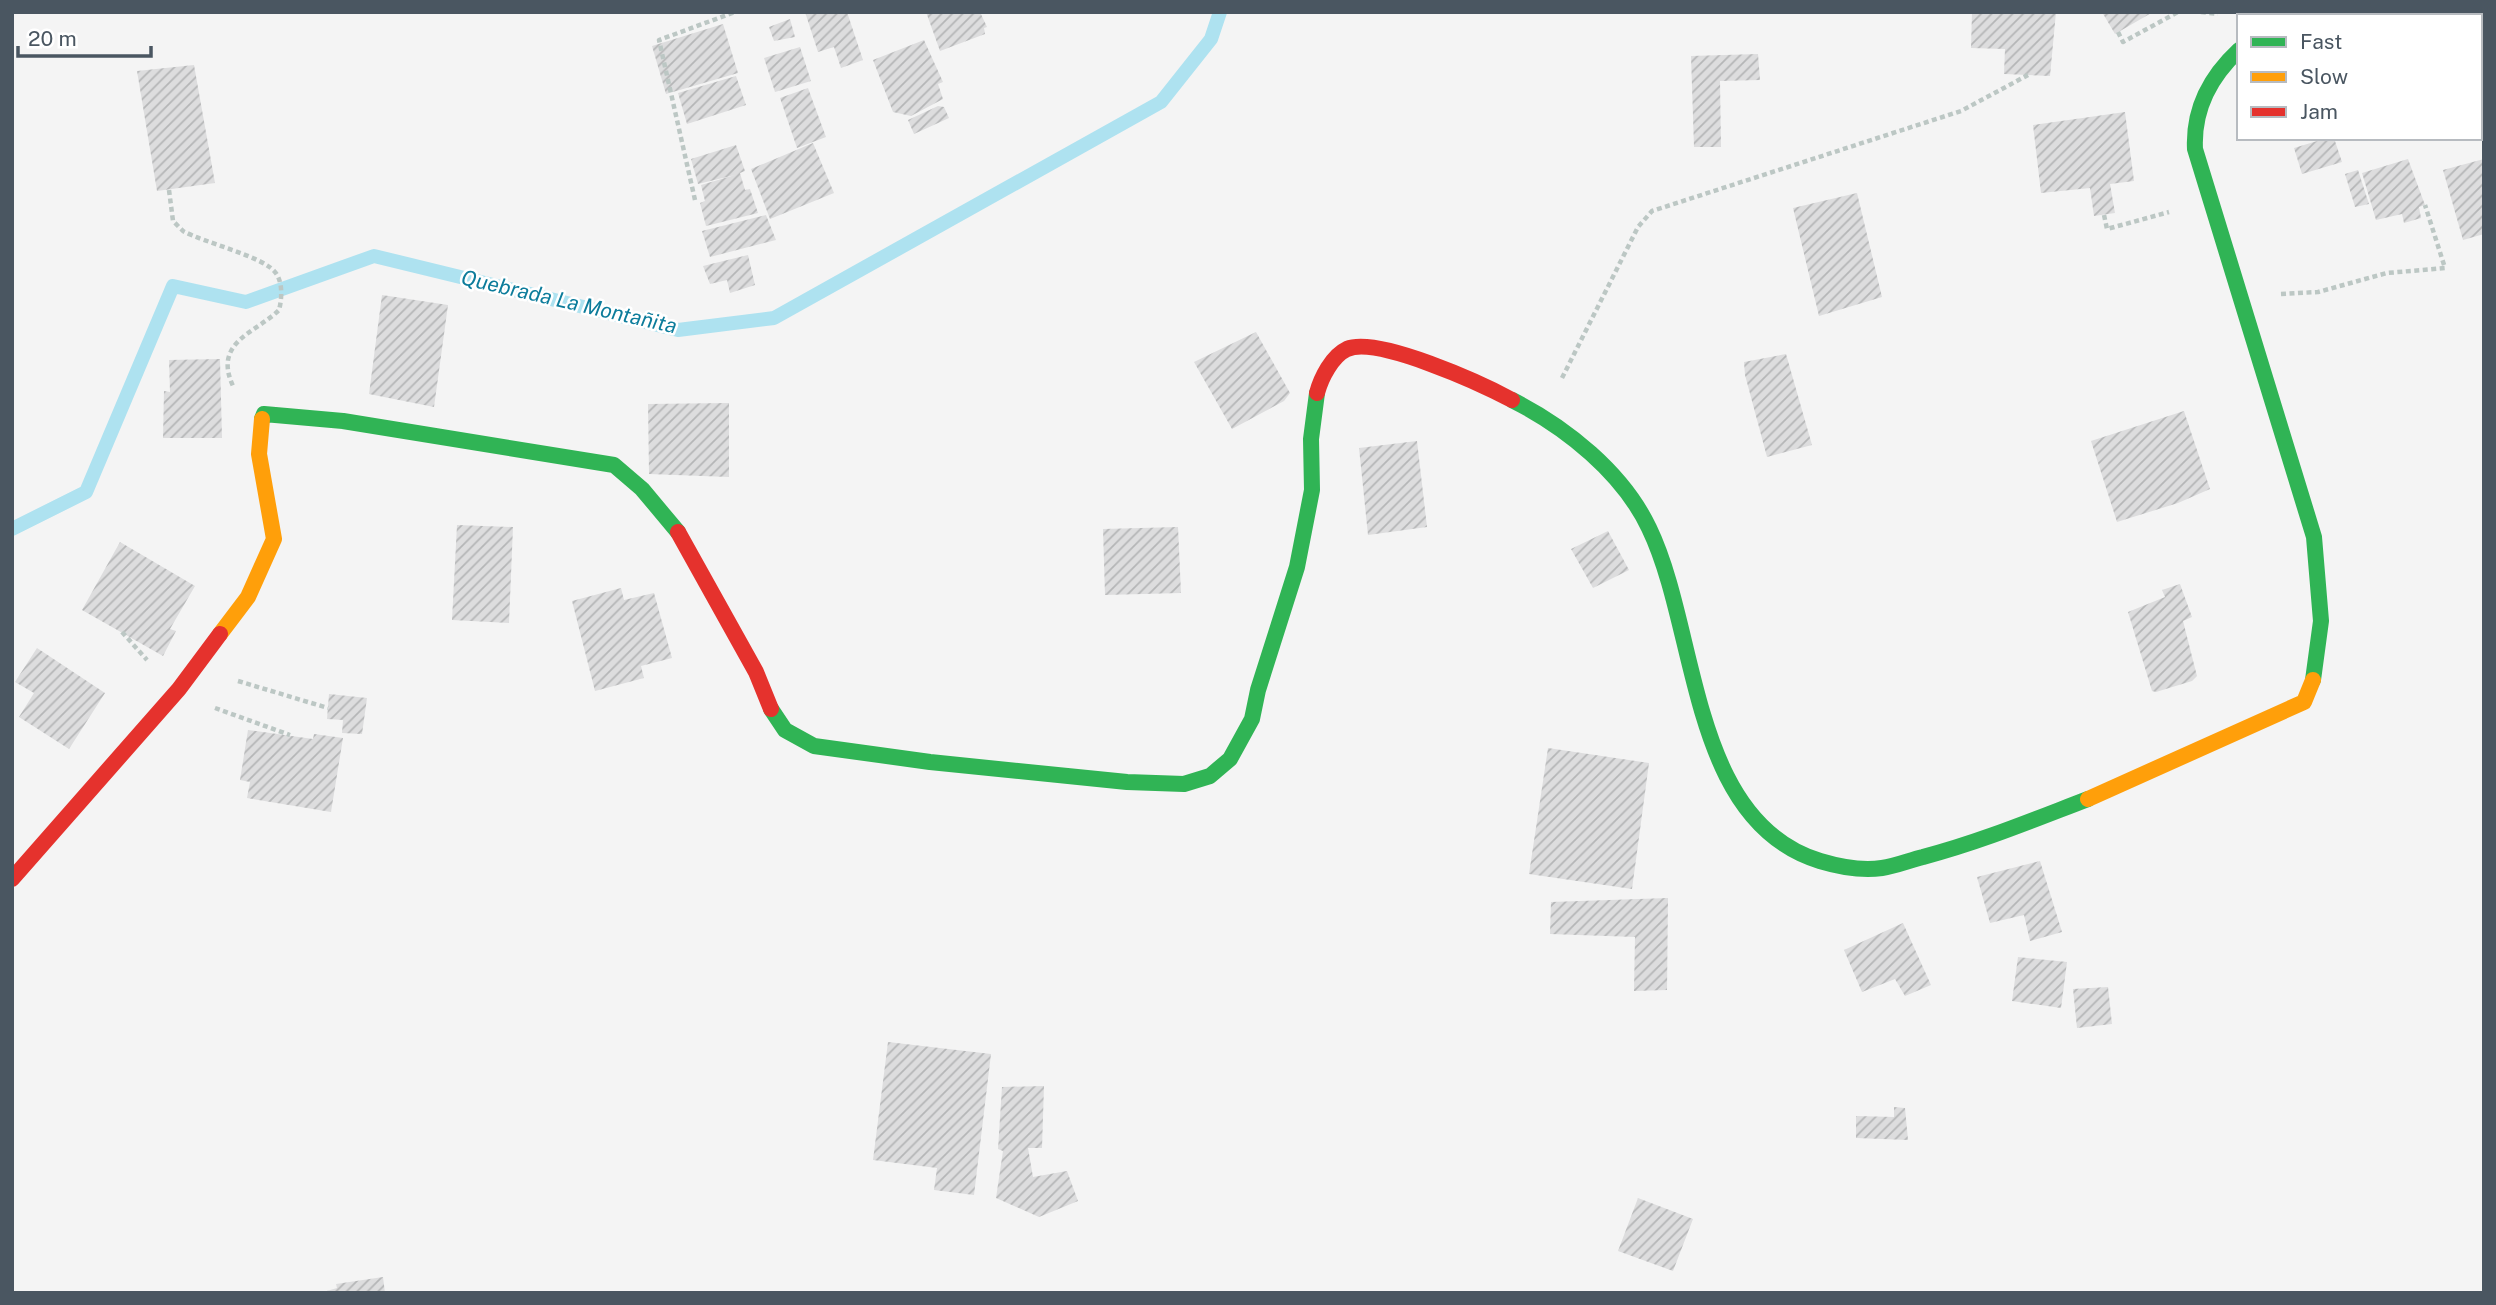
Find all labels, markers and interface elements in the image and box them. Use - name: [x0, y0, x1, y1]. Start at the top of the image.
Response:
- scale bar: [18, 14, 150, 58]
- legend: [2237, 14, 2482, 140]
- text: 20 m: [28, 26, 77, 51]
- text: Fast: [2300, 29, 2342, 54]
- text: Slow: [2300, 64, 2348, 89]
- text: Jam: [2300, 99, 2338, 124]
- water label: Quebrada La Montañita: [459, 265, 679, 339]

